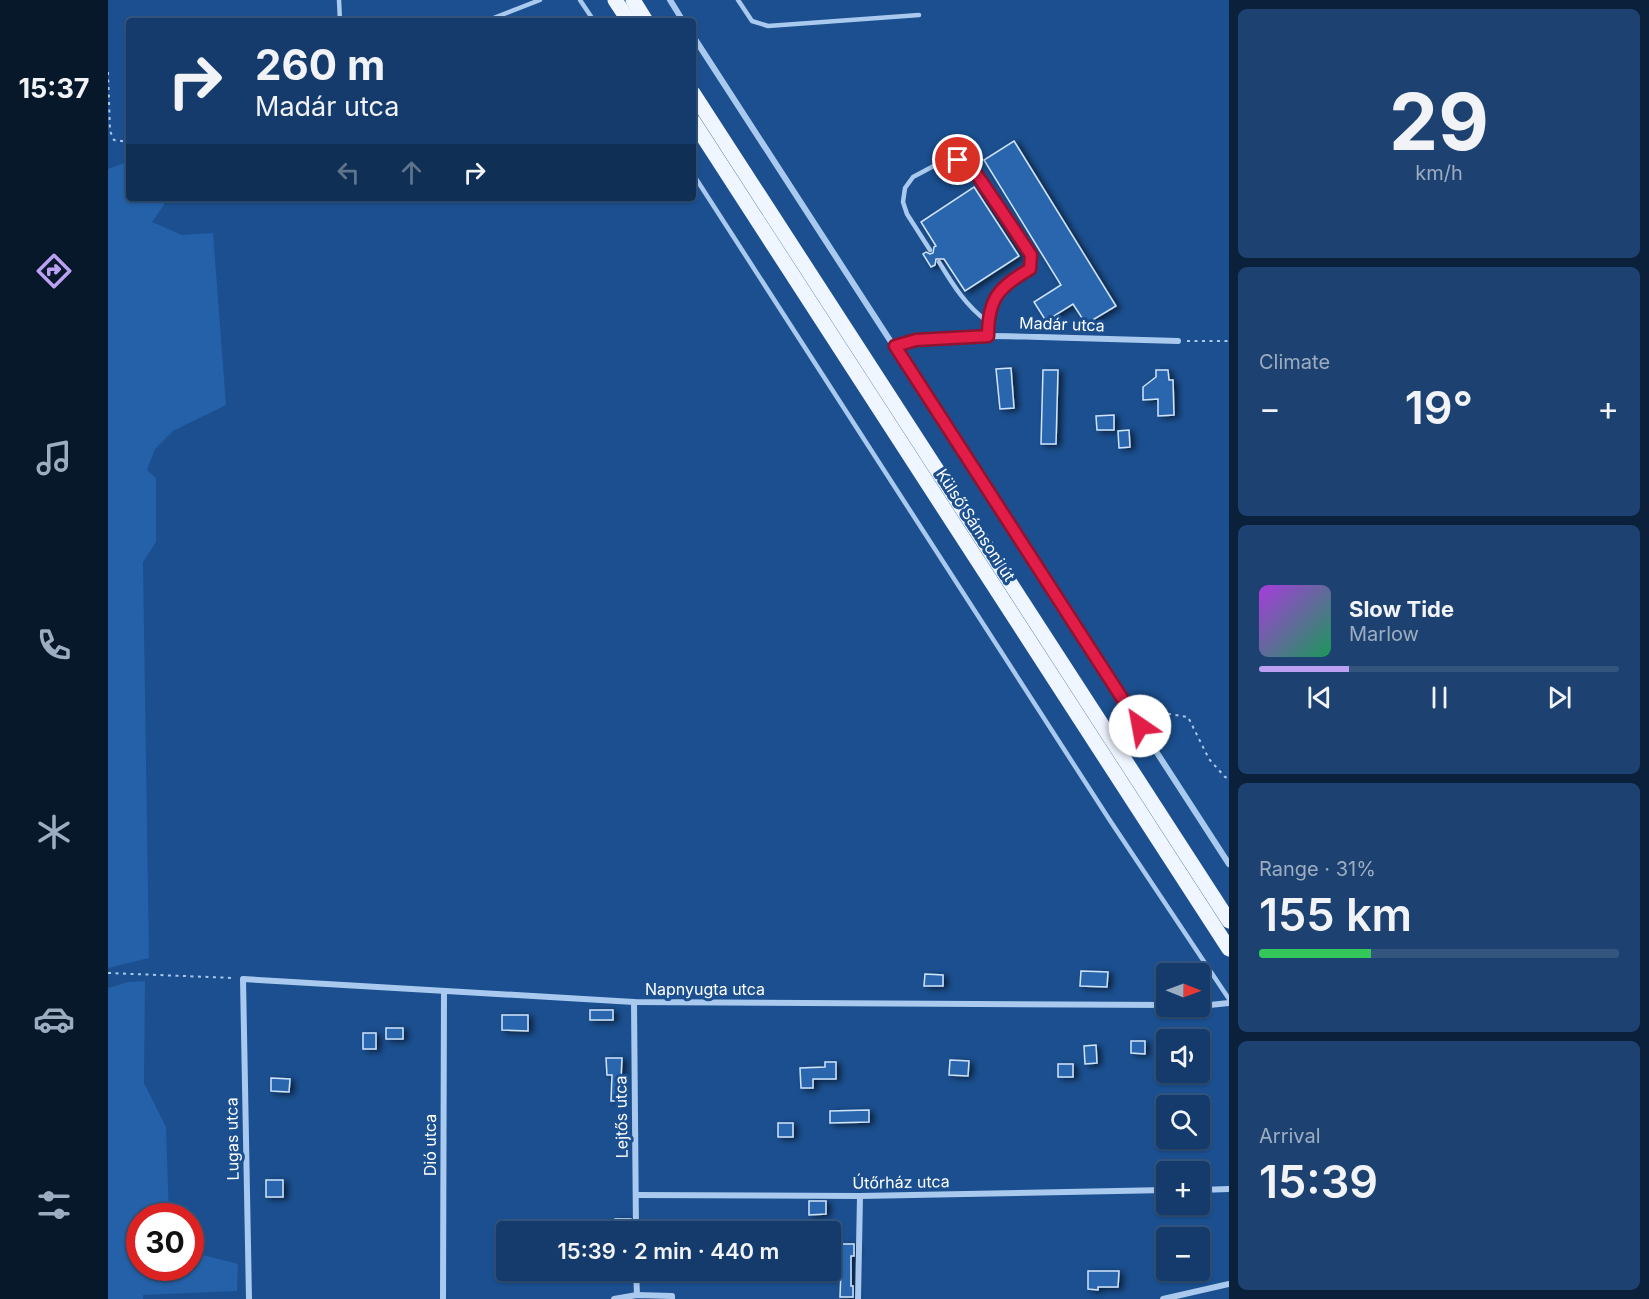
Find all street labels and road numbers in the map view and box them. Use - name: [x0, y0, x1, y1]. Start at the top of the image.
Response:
- street label: Madár utca: [1019, 313, 1105, 335]
- street label: Külső Sámsoni út: [932, 465, 1020, 585]
- street label: Napnyugta utca: [645, 979, 765, 999]
- street label: Lejtős utca: [610, 1075, 632, 1159]
- street label: Lugas utca: [221, 1097, 243, 1181]
- street label: Dió utca: [420, 1114, 440, 1176]
- street label: Útőrház utca: [852, 1171, 950, 1193]

